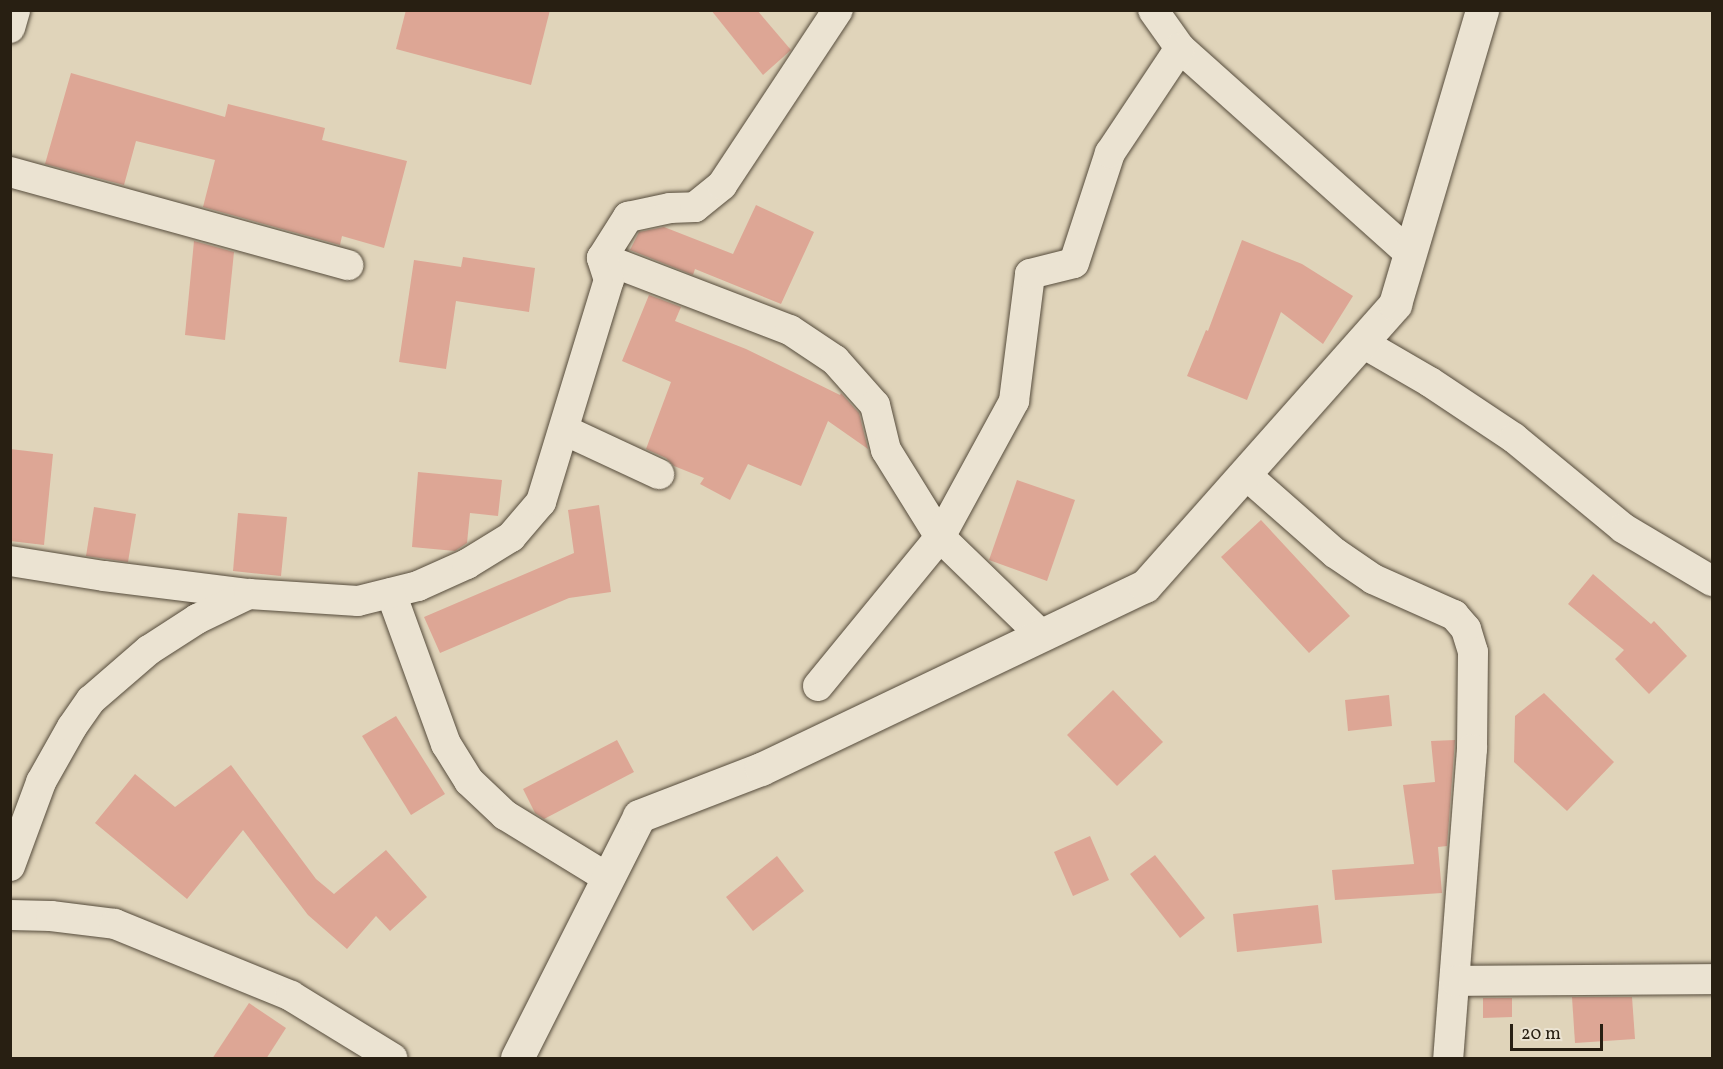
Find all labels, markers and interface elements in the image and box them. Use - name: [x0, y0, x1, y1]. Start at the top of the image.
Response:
- scale bar: [1513, 1012, 1606, 1050]
- text: 20 m: [1521, 1022, 1561, 1047]

